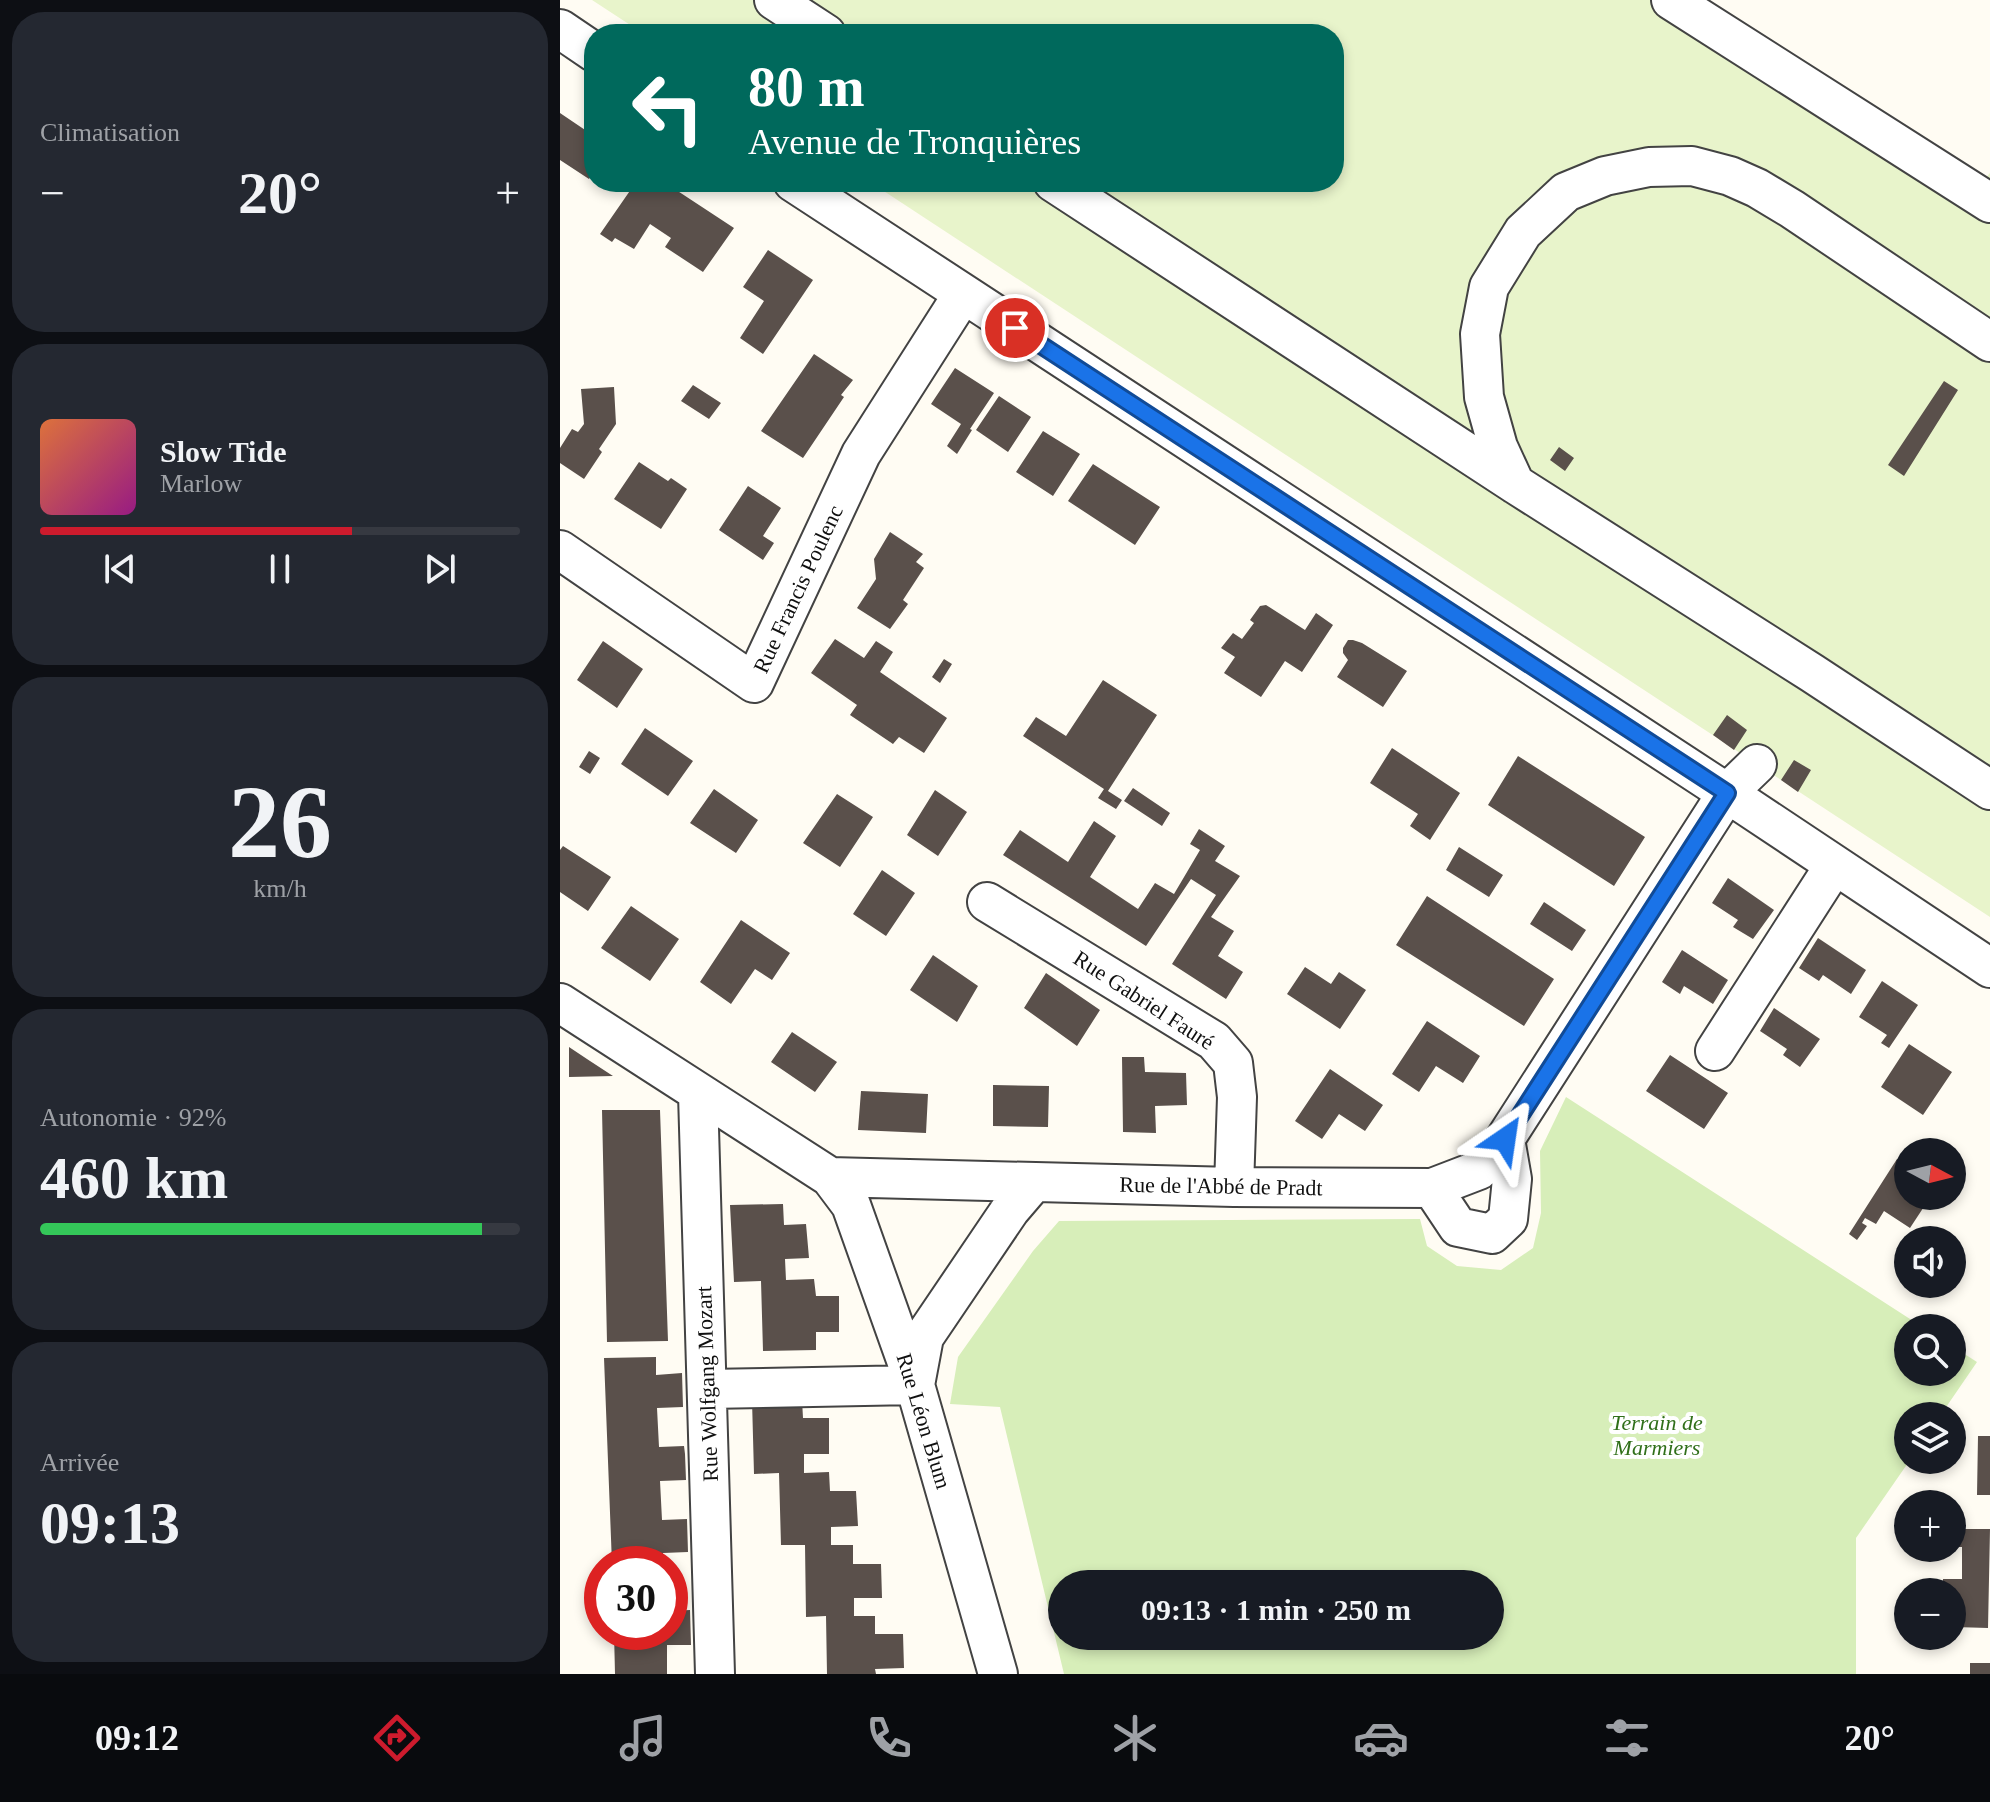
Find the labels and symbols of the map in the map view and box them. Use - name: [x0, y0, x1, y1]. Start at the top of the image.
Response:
- pin: [981, 294, 1049, 362]
- street label: Rue Francis Poulenc: [748, 501, 848, 677]
- street label: Rue Gabriel Fauré: [1069, 945, 1219, 1055]
- position arrow: [1463, 1097, 1547, 1181]
- north arrow: [1894, 1138, 1966, 1210]
- street label: Rue de l'Abbé de Pradt: [1119, 1172, 1323, 1200]
- street label: Rue Wolfgang Mozart: [691, 1286, 723, 1482]
- street label: Rue Léon Blum: [892, 1350, 956, 1492]
- park label: Terrain de Marmiers: [1611, 1410, 1703, 1460]
- speed limit sign: 30: [584, 1546, 688, 1650]

